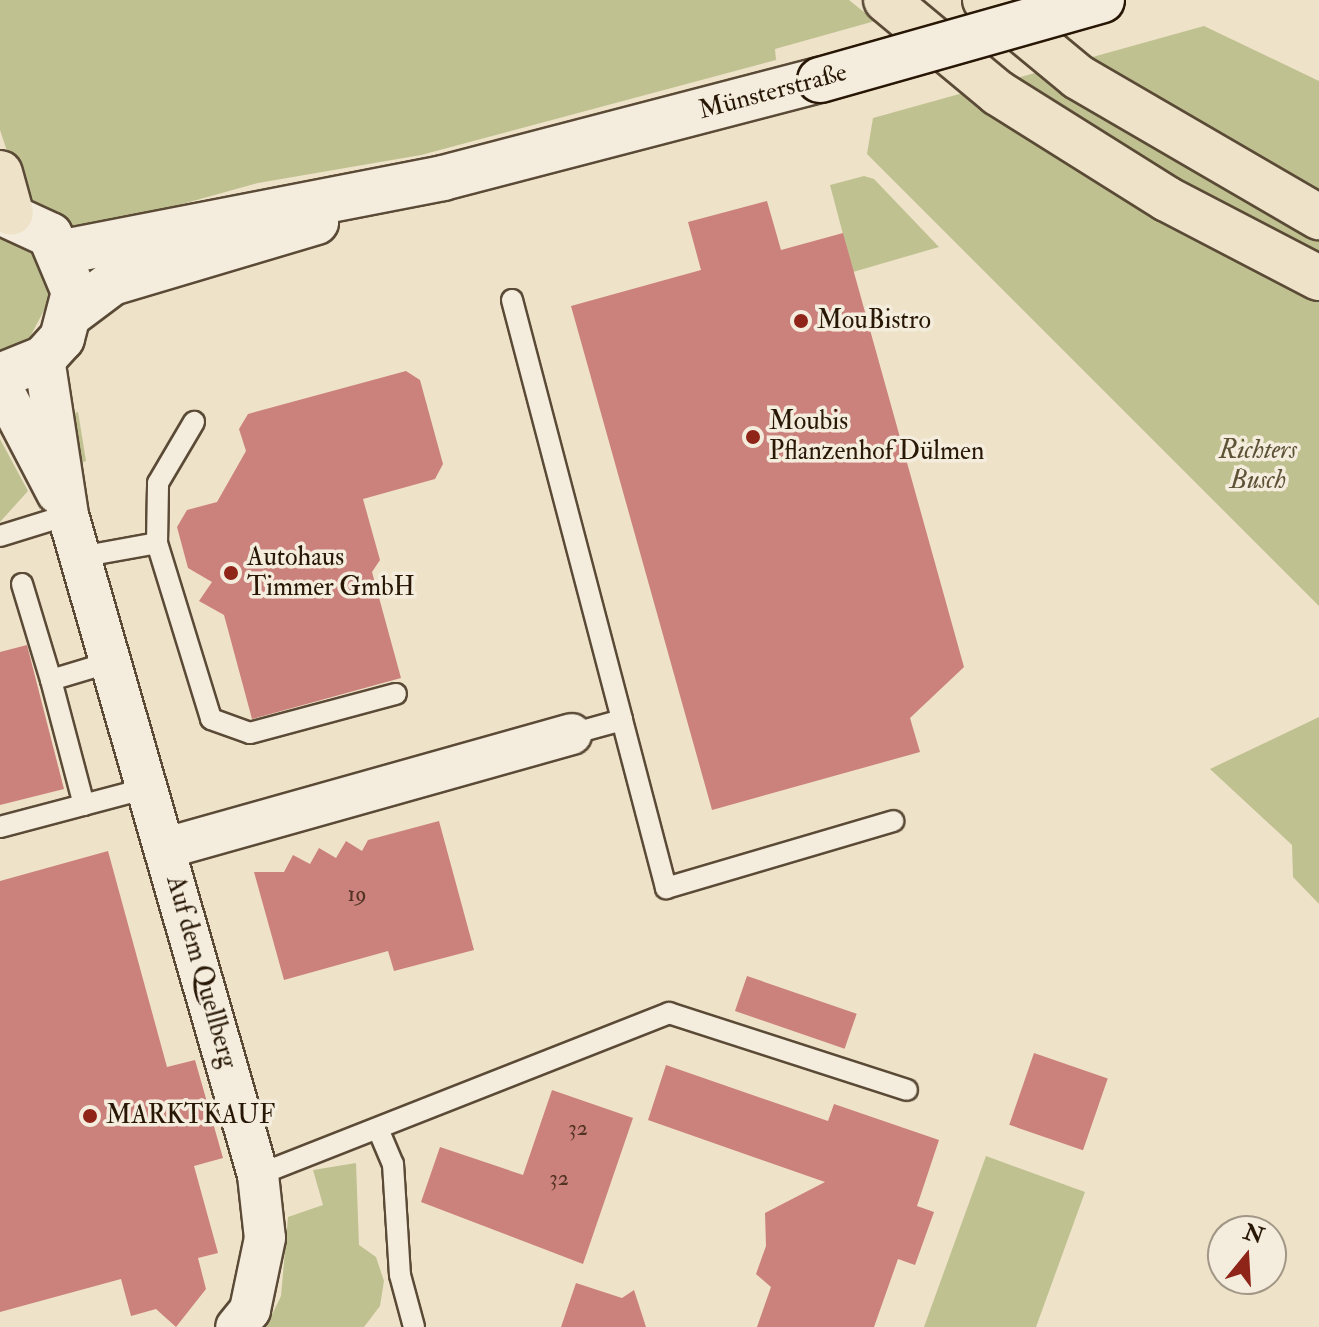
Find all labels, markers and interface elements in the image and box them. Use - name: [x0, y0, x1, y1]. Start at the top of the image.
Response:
- street label: Münsterstraße: [695, 57, 851, 127]
- place label: MouBistro: [817, 305, 931, 337]
- marker: MouBistro: [792, 312, 810, 330]
- place label: Moubis Pflanzenhof Dülmen: [769, 406, 984, 468]
- marker: Moubis Pflanzenhof Dülmen: [744, 428, 762, 446]
- park label: Richters Busch: [1219, 435, 1297, 496]
- place label: Autohaus Timmer GmbH: [247, 542, 415, 604]
- marker: Autohaus Timmer GmbH: [222, 564, 240, 582]
- street label: Auf dem Quellberg: [159, 872, 243, 1072]
- house number: 19: [347, 882, 367, 908]
- place label: MARKTKAUF: [106, 1100, 275, 1132]
- marker: MARKTKAUF: [81, 1107, 99, 1125]
- house number: 32: [568, 1116, 588, 1142]
- house number: 32: [549, 1166, 569, 1192]
- north arrow: [1207, 1215, 1287, 1295]
- text: N: [1240, 1218, 1267, 1250]

